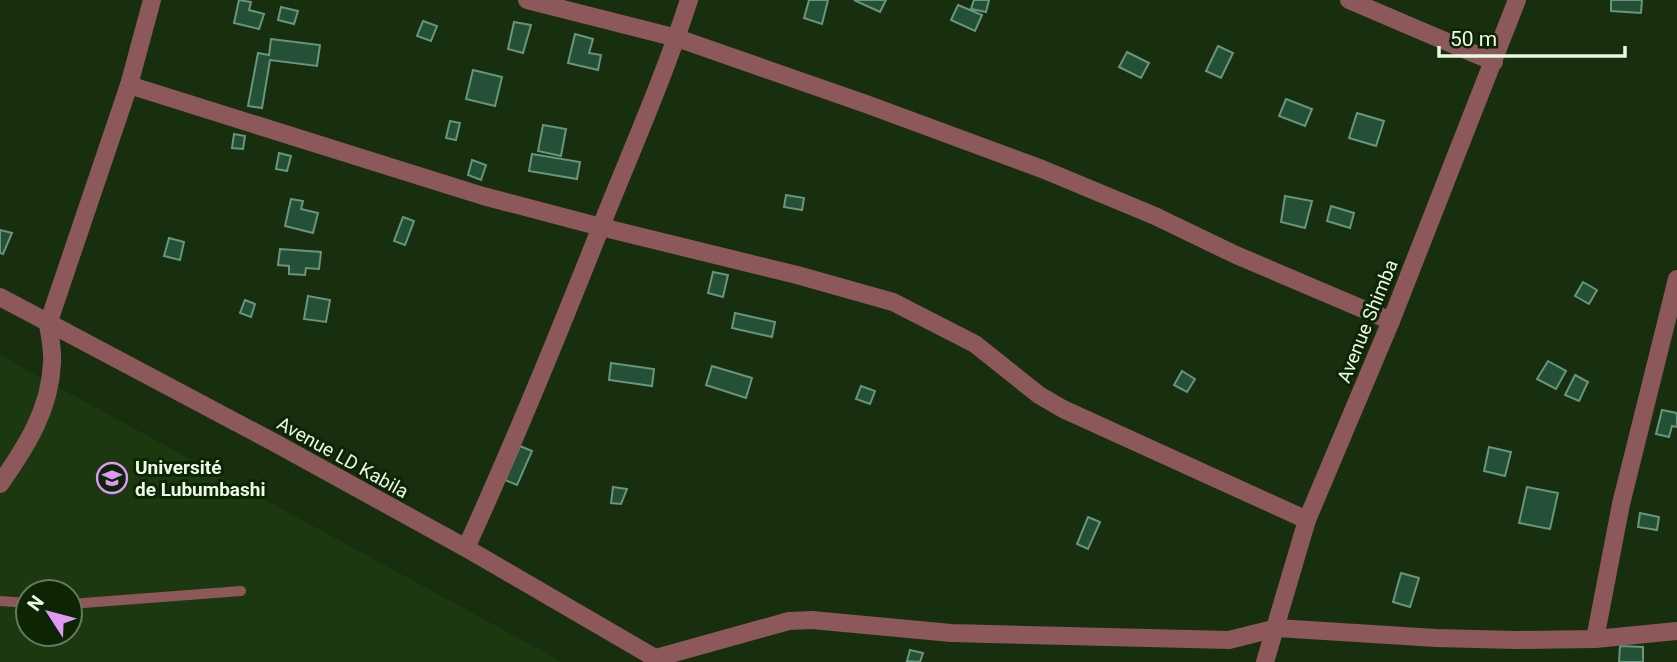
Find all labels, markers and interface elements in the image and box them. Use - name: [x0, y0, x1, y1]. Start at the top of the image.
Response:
- scale bar: [1439, 14, 1624, 58]
- text: 50 m: [1450, 27, 1497, 51]
- street label: Avenue Shimba: [1332, 256, 1403, 386]
- street label: Avenue LD Kabila: [273, 412, 413, 503]
- place label: Université de Lubumbashi: [135, 456, 265, 501]
- school or university icon: Université de Lubumbashi: [95, 461, 129, 495]
- north arrow: [14, 578, 84, 648]
- text: N: [22, 591, 49, 615]

